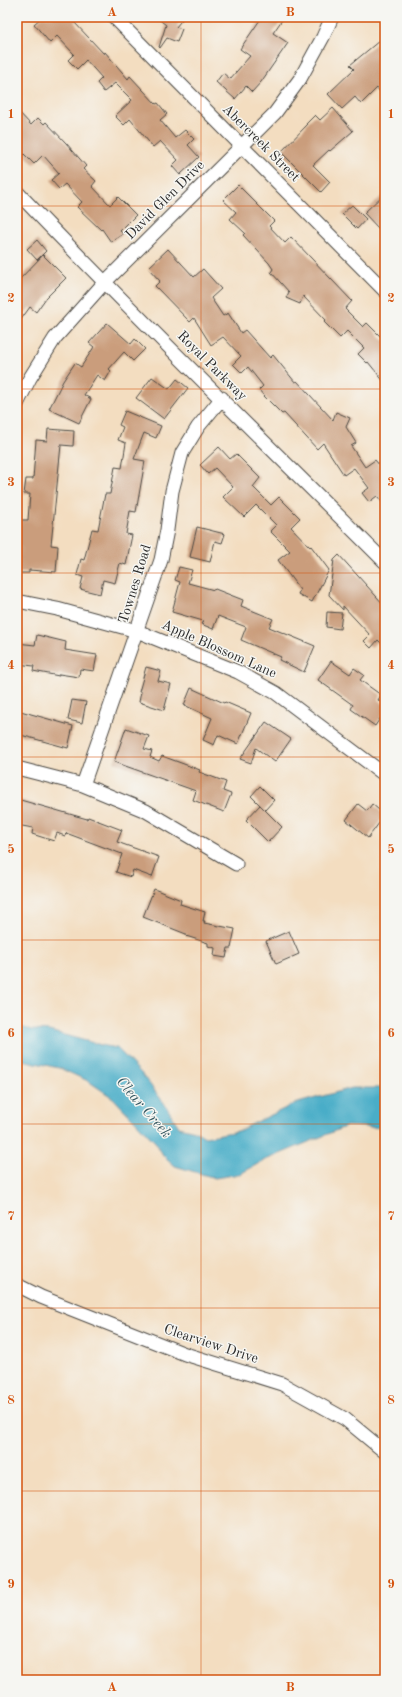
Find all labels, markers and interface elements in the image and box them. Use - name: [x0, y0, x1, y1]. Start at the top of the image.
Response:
- text: A: [107, 6, 117, 19]
- text: B: [285, 6, 295, 19]
- street label: Abercreek Street: [220, 102, 302, 184]
- text: 1: [7, 108, 15, 121]
- text: 1: [387, 108, 395, 121]
- street label: David Glen Drive: [123, 158, 207, 242]
- text: 2: [7, 292, 15, 305]
- text: 2: [387, 292, 395, 305]
- street label: Royal Parkway: [175, 329, 250, 404]
- text: 3: [7, 476, 15, 489]
- text: 3: [387, 476, 395, 489]
- street label: Townes Road: [116, 543, 154, 625]
- street label: Apple Blossom Lane: [159, 617, 279, 681]
- text: 4: [7, 659, 15, 672]
- text: 4: [387, 659, 395, 672]
- text: 5: [7, 843, 15, 856]
- text: 5: [387, 843, 395, 856]
- text: 6: [7, 1027, 15, 1040]
- text: 6: [387, 1027, 395, 1040]
- water label: Clear Creek: [113, 1075, 173, 1141]
- text: 7: [7, 1210, 15, 1223]
- text: 7: [387, 1210, 395, 1223]
- street label: Clearview Drive: [162, 1322, 260, 1366]
- text: 8: [7, 1394, 15, 1407]
- text: 8: [387, 1394, 395, 1407]
- text: 9: [7, 1578, 15, 1591]
- text: 9: [387, 1578, 395, 1591]
- text: A: [107, 1681, 117, 1694]
- text: B: [285, 1681, 295, 1694]

